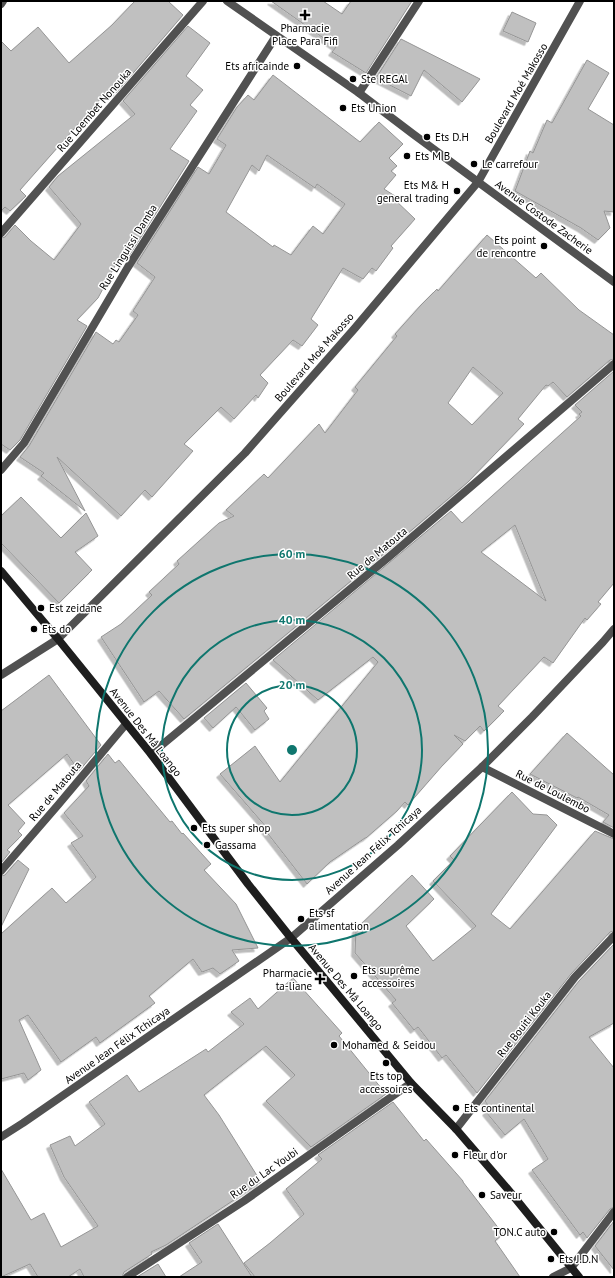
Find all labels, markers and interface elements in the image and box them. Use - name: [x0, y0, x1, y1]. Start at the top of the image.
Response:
- marker: Pharmacie Place Para Fifi: [300, 10, 310, 20]
- place label: Pharmacie Place Para Fifi: [272, 21, 338, 48]
- street label: Boulevard Moé Makosso: [482, 40, 551, 146]
- place label: Ets africainde: [225, 59, 289, 73]
- marker: Ets africainde: [292, 61, 302, 71]
- street label: Rue Loembet Nonouka: [54, 65, 134, 155]
- place label: Ste REGAl: [361, 72, 409, 86]
- marker: Ste REGAl: [348, 74, 358, 84]
- place label: Ets Union: [351, 101, 396, 115]
- marker: Ets Union: [338, 103, 348, 113]
- place label: Ets D.H: [435, 130, 469, 144]
- marker: Ets D.H: [422, 132, 432, 142]
- place label: Ets M B: [415, 149, 450, 163]
- marker: Ets M B: [402, 151, 412, 161]
- place label: Le carrefour: [482, 157, 538, 171]
- marker: Le carrefour: [469, 159, 479, 169]
- street label: Avenue Costode Zacherie: [492, 177, 596, 257]
- place label: Ets M& H general trading: [377, 178, 449, 205]
- marker: Ets M& H general trading: [452, 186, 462, 196]
- street label: Rue Linguissi Damba: [96, 202, 160, 292]
- place label: Ets point de rencontre: [477, 233, 536, 260]
- marker: Ets point de rencontre: [539, 241, 549, 251]
- street label: Boulevard Moé Makosso: [271, 309, 357, 404]
- street label: Rue de Matouta: [344, 524, 410, 582]
- text: 60 m: [279, 546, 305, 561]
- place label: Est zeidane: [49, 601, 103, 615]
- marker: Est zeidane: [36, 603, 46, 613]
- text: 40 m: [279, 612, 305, 627]
- place label: Ets do: [42, 622, 71, 636]
- marker: Ets do: [29, 624, 39, 634]
- text: 20 m: [279, 677, 305, 692]
- street label: Avenue Des Mâ Loango: [107, 685, 185, 779]
- centre of rings: [285, 743, 299, 757]
- street label: Rue de Matouta: [26, 758, 84, 824]
- street label: Rue de Loulembo: [513, 766, 593, 816]
- street label: Avenue Jean Félix Tchicaya: [322, 803, 424, 897]
- place label: Ets super shop: [202, 821, 271, 835]
- marker: Ets super shop: [189, 823, 199, 833]
- place label: Gassama: [215, 838, 256, 852]
- marker: Gassama: [202, 840, 212, 850]
- place label: Ets sf alimentation: [309, 906, 369, 933]
- marker: Ets sf alimentation: [296, 914, 306, 924]
- street label: Avenue Des Mâ Loango: [306, 941, 386, 1033]
- place label: Ets suprême accessoires: [362, 963, 420, 990]
- place label: Pharmacie ta-liane: [263, 966, 312, 993]
- marker: Ets suprême accessoires: [349, 971, 359, 981]
- marker: Pharmacie ta-liane: [315, 974, 325, 984]
- street label: Rue Bouiti Kouka: [494, 988, 554, 1060]
- street label: Avenue Jean Félix Tchicaya: [62, 1003, 172, 1087]
- place label: Mohamed & Seidou: [342, 1038, 436, 1052]
- marker: Mohamed & Seidou: [329, 1040, 339, 1050]
- marker: Ets top accessoires: [381, 1058, 391, 1068]
- place label: Ets top accessoires: [360, 1069, 413, 1096]
- place label: Ets continental: [464, 1101, 535, 1115]
- marker: Ets continental: [451, 1103, 461, 1113]
- street label: Rue du Lac Youbi: [227, 1144, 301, 1202]
- place label: Fleur d'or: [463, 1148, 507, 1162]
- marker: Fleur d'or: [450, 1150, 460, 1160]
- place label: Saveur: [490, 1188, 522, 1202]
- marker: Saveur: [477, 1190, 487, 1200]
- place label: TON.C auto: [493, 1225, 546, 1239]
- marker: TON.C auto: [549, 1227, 559, 1237]
- place label: Ets J.D.N: [559, 1252, 598, 1266]
- marker: Ets J.D.N: [546, 1254, 556, 1264]

